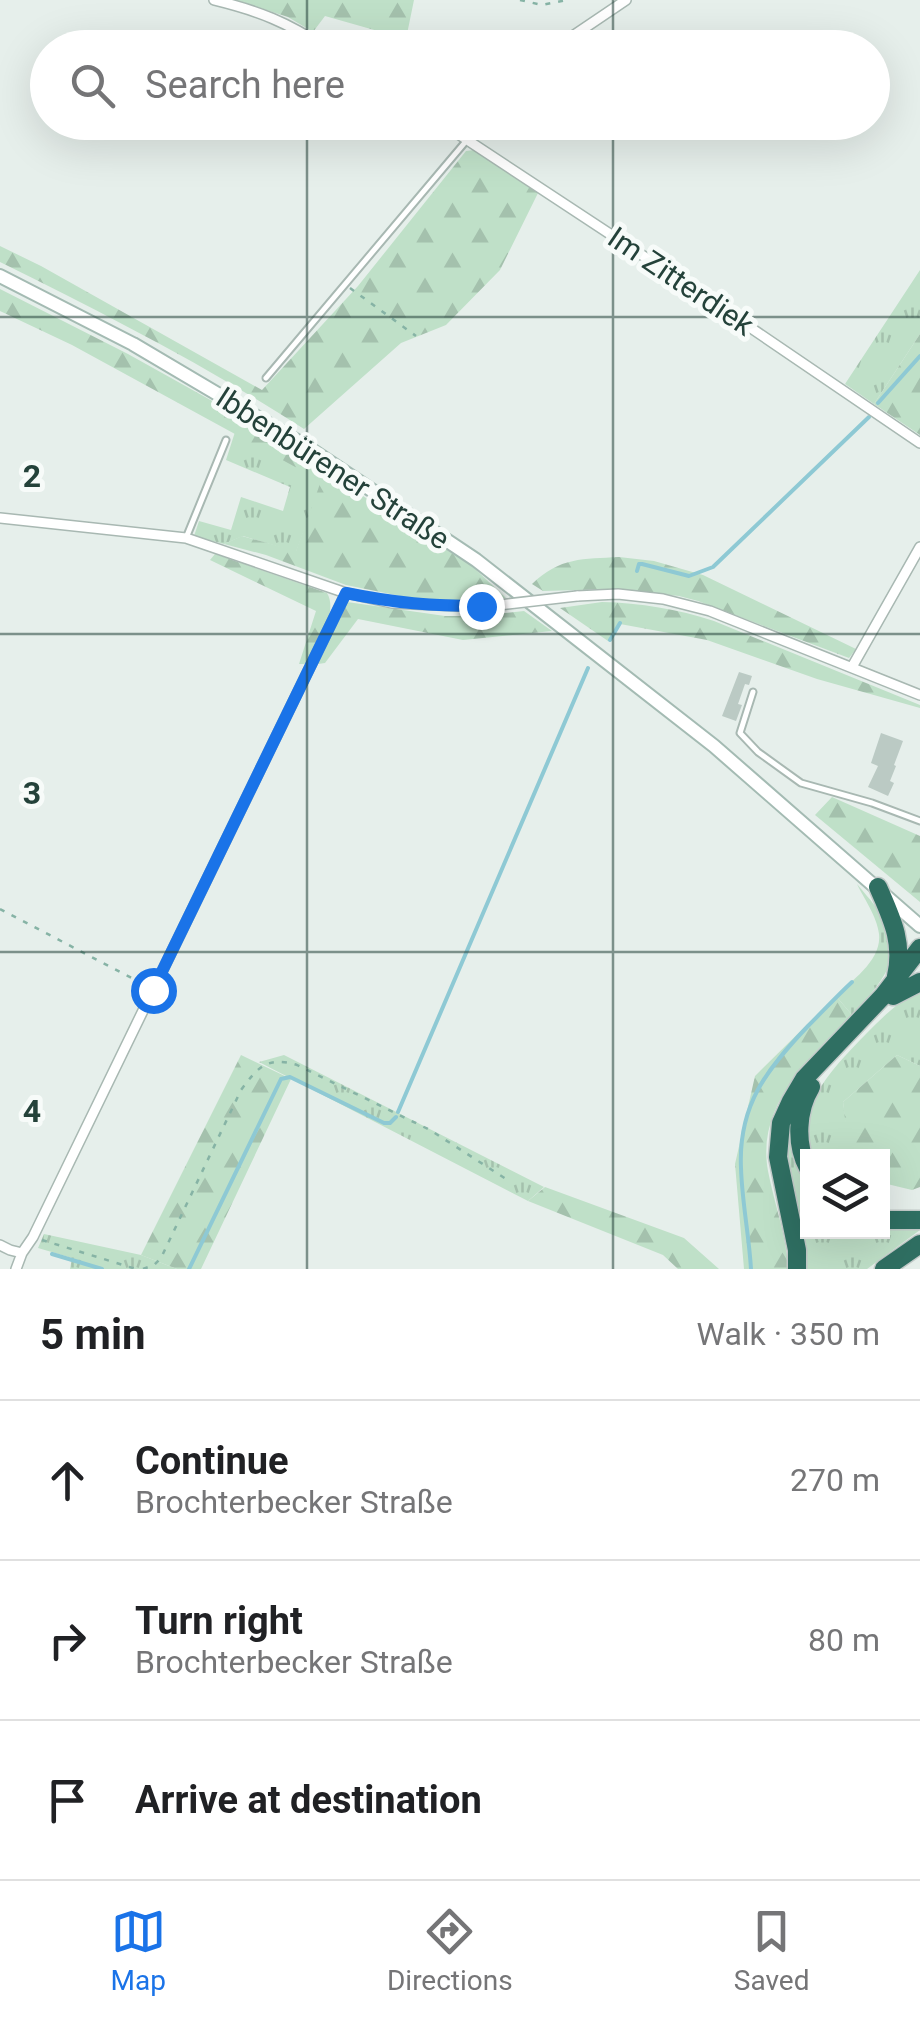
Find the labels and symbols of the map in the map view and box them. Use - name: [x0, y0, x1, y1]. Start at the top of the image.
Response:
- street label: Im Zitterdiek: [602, 220, 761, 343]
- street label: Ibbenbürener Straße: [210, 380, 456, 556]
- text: 2: [23, 457, 41, 495]
- route end: [459, 584, 505, 630]
- text: 3: [23, 774, 41, 812]
- route start: [131, 968, 177, 1014]
- text: 4: [23, 1092, 41, 1130]

